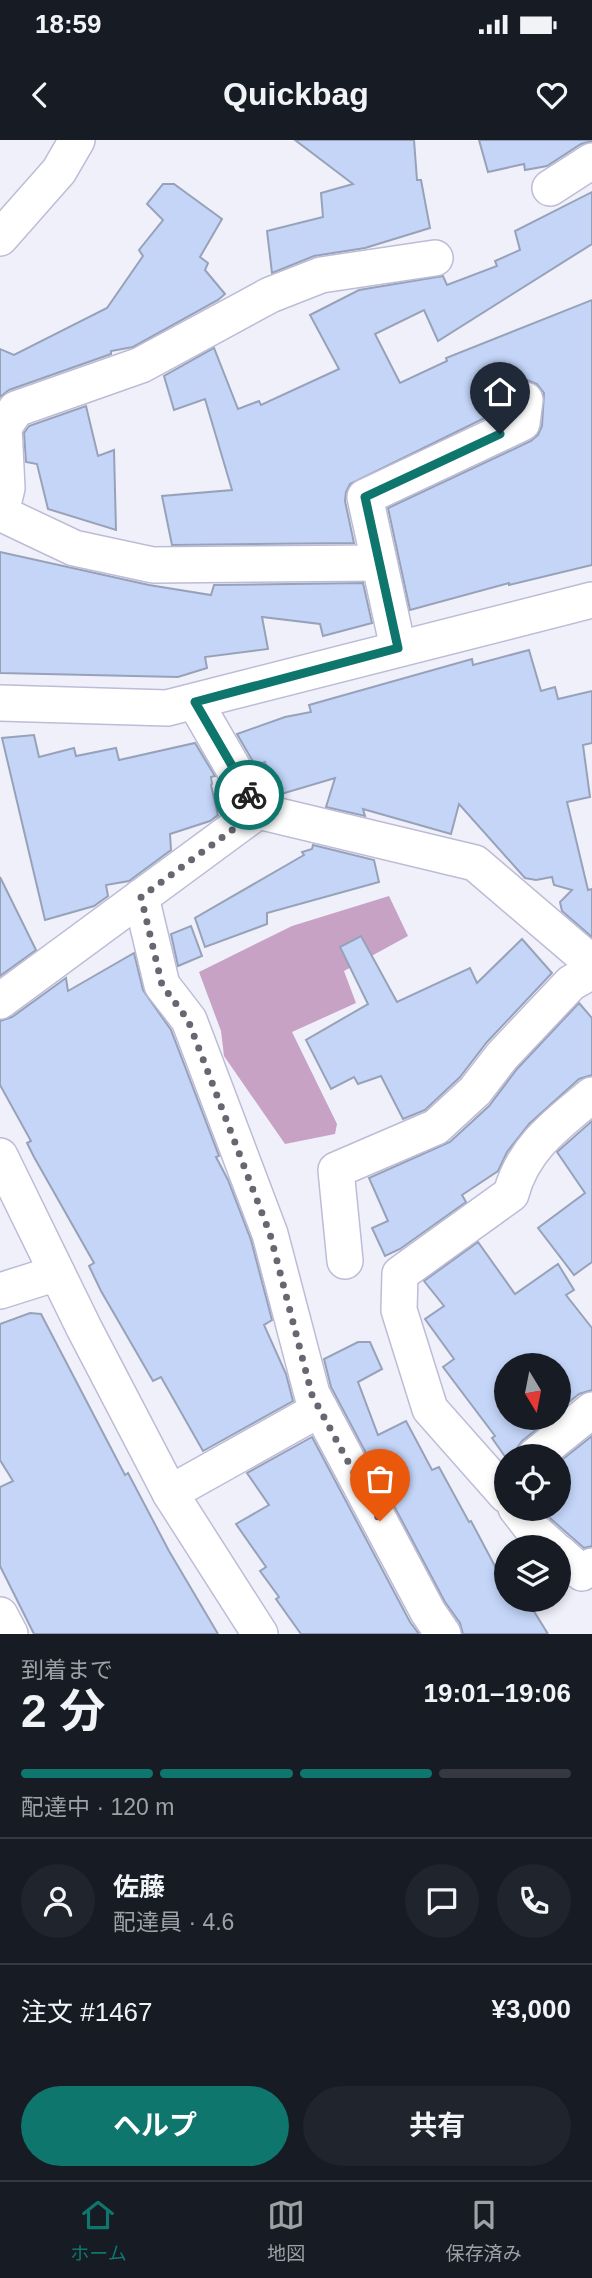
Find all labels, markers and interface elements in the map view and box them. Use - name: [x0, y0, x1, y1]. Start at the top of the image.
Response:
- text: 18:59: [35, 9, 102, 39]
- icon: back: [21, 76, 59, 114]
- text: Quickbag: [223, 76, 369, 112]
- icon: heart: [533, 76, 571, 114]
- pin: [470, 362, 530, 434]
- icon: home: [481, 373, 519, 411]
- courier: [214, 760, 284, 830]
- icon: bike: [230, 776, 268, 814]
- north arrow: [494, 1353, 570, 1430]
- map controls: [494, 1353, 571, 1612]
- button: locate: [494, 1444, 571, 1521]
- pin: [350, 1449, 410, 1521]
- icon: bag: [361, 1460, 399, 1498]
- button: layers: [494, 1535, 571, 1612]
- text: 到着まで: [21, 1657, 113, 1683]
- text: 19:01–19:06: [424, 1678, 571, 1708]
- text: 2 分: [21, 1685, 105, 1737]
- text: 配達中 · 120 m: [21, 1794, 174, 1820]
- button: person: [21, 1864, 95, 1938]
- button: chat: [405, 1864, 479, 1938]
- button: phone: [497, 1864, 571, 1938]
- text: 佐藤: [113, 1872, 165, 1902]
- text: 配達員 · 4.6: [113, 1909, 234, 1935]
- text: ¥3,000: [491, 1994, 571, 2024]
- text: 注文 #1467: [21, 1997, 153, 2027]
- button: ヘルプ: [21, 2086, 289, 2166]
- button: 共有: [303, 2086, 571, 2166]
- tab: ホーム: [70, 2196, 127, 2265]
- tab: 地図: [267, 2196, 305, 2265]
- tab: 保存済み: [446, 2196, 522, 2265]

